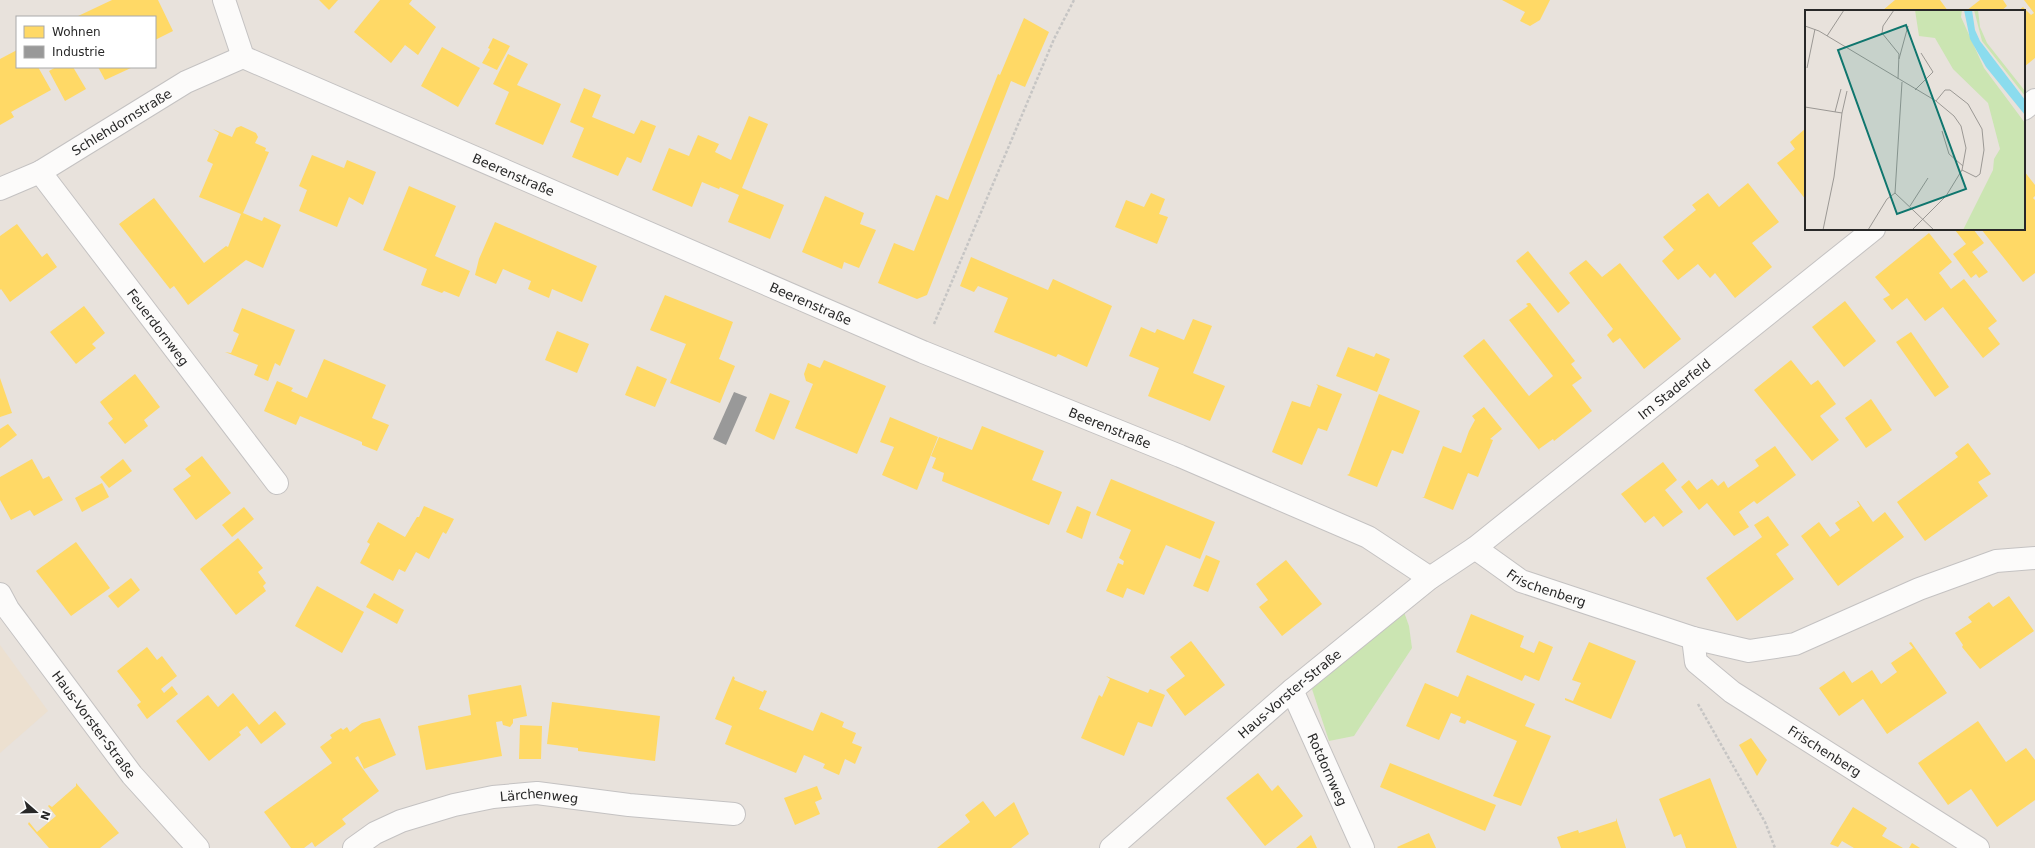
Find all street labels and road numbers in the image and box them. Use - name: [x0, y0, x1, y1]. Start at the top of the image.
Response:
- street label: Schlehdornstraße: [69, 86, 174, 159]
- street label: Beerenstraße: [470, 151, 557, 199]
- street label: Beerenstraße: [767, 279, 854, 328]
- street label: Feuerdornweg: [124, 286, 192, 369]
- street label: Im Staderfeld: [1635, 356, 1714, 423]
- street label: Beerenstraße: [1066, 405, 1153, 452]
- street label: Frischenberg: [1504, 566, 1588, 610]
- street label: Haus-Vorster-Straße: [1235, 646, 1344, 742]
- street label: Haus-Vorster-Straße: [49, 668, 139, 781]
- street label: Frischenberg: [1785, 723, 1864, 780]
- street label: Rotdornweg: [1304, 731, 1350, 808]
- street label: Lärchenweg: [499, 786, 579, 806]

